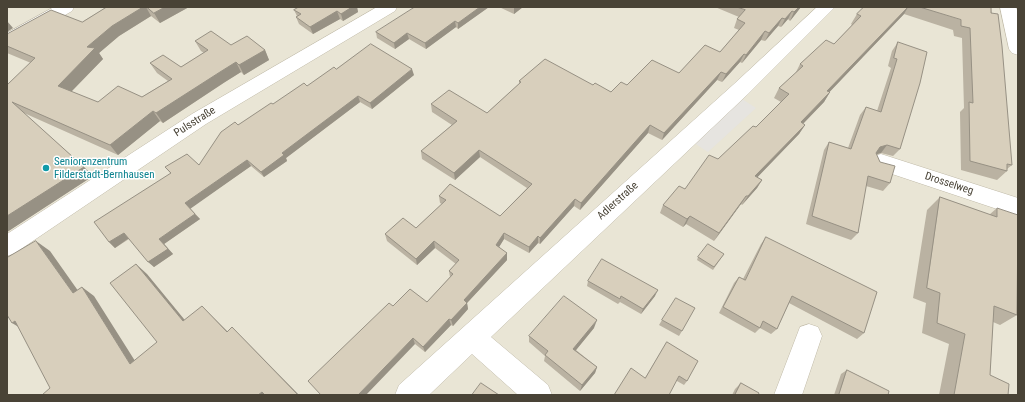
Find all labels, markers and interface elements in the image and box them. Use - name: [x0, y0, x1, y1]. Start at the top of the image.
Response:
- street label: Pulsstraße: [172, 104, 218, 140]
- place label: Seniorenzentrum Filderstadt-Bernhausen: [54, 155, 155, 181]
- marker: Seniorenzentrum Filderstadt-Bernhausen: [41, 163, 51, 173]
- street label: Drosselweg: [923, 170, 975, 198]
- street label: Adlerstraße: [595, 179, 641, 223]

